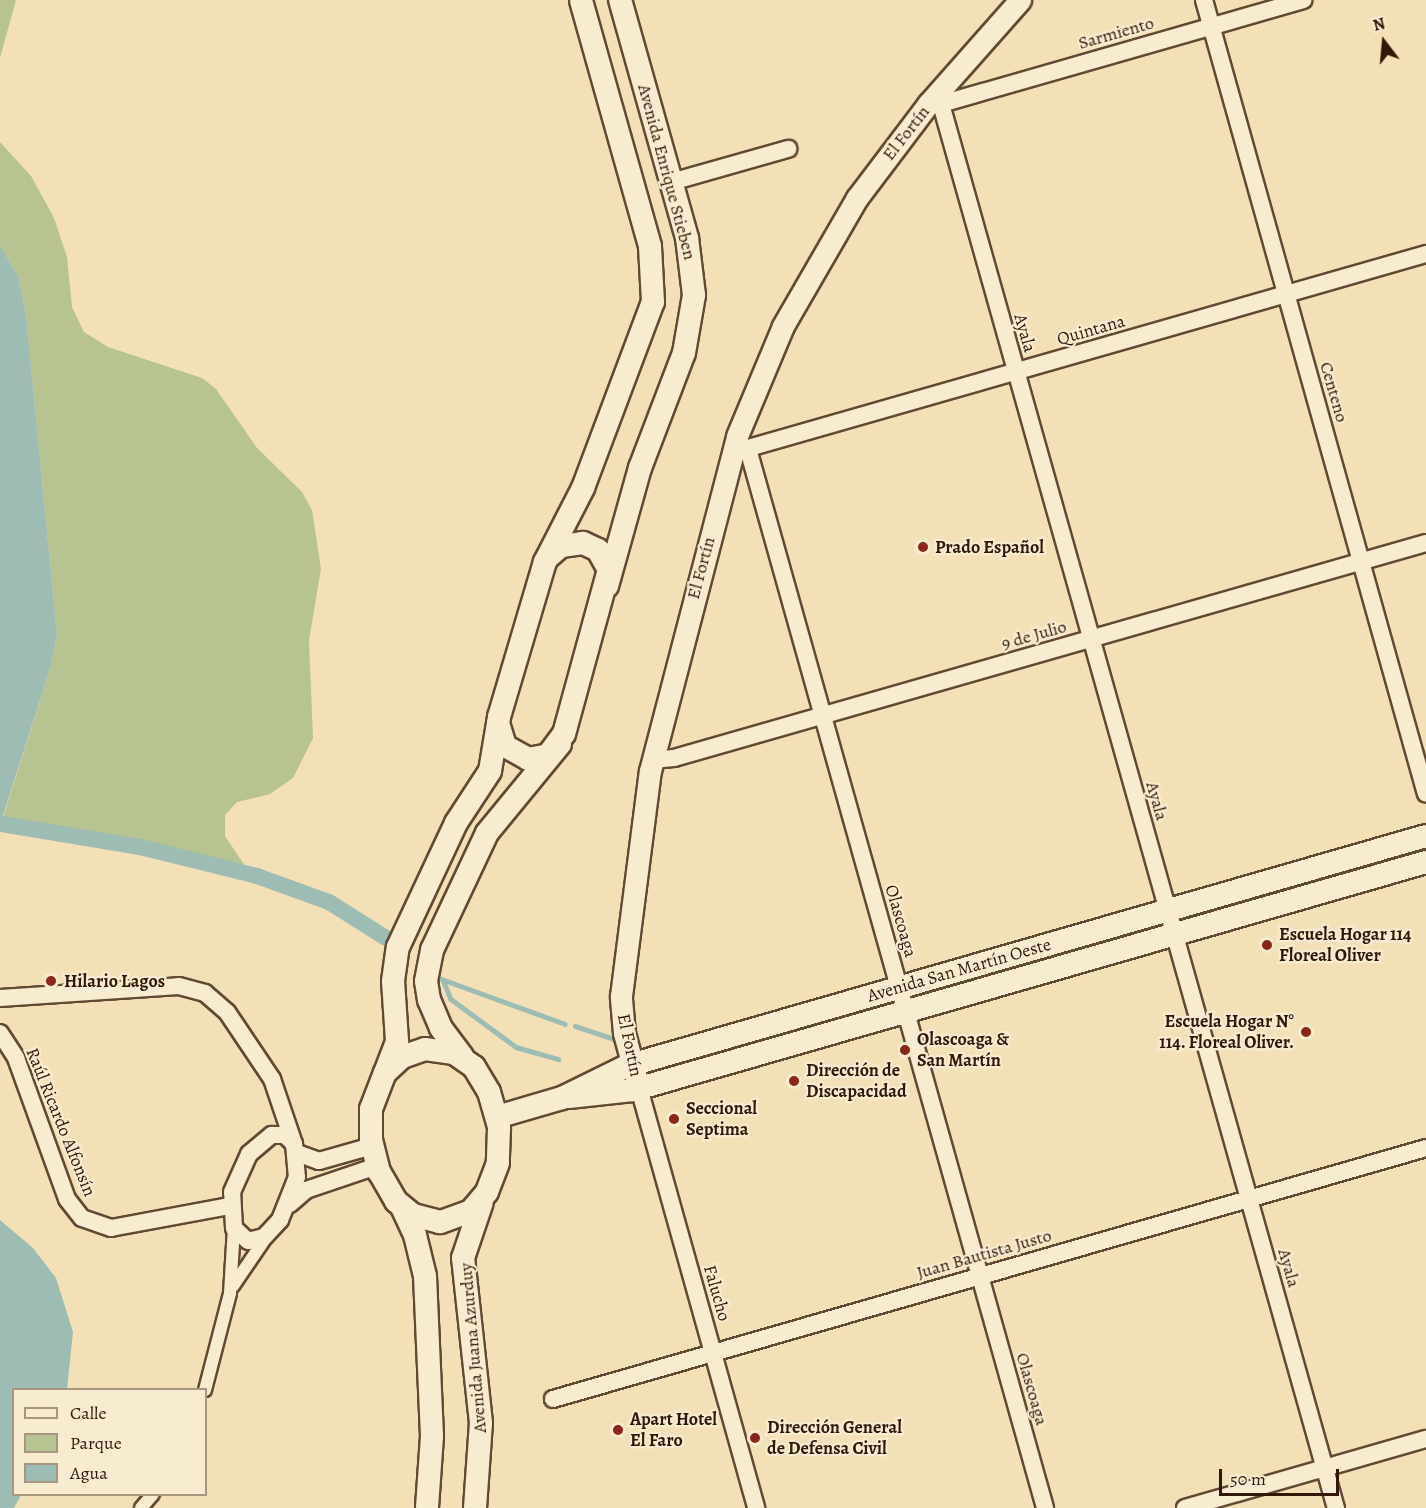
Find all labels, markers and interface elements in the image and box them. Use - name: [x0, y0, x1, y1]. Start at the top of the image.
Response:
- street label: Sarmiento: [1076, 12, 1156, 54]
- north arrow: [1354, 12, 1414, 72]
- text: N: [1370, 13, 1388, 37]
- street label: Avenida Enrique Stieben: [633, 82, 701, 262]
- street label: El Fortín: [878, 101, 934, 165]
- street label: Quintana: [1054, 310, 1128, 350]
- street label: Ayala: [1009, 311, 1041, 355]
- street label: Centeno: [1315, 359, 1353, 425]
- street label: El Fortín: [682, 534, 720, 602]
- place label: Prado Español: [935, 536, 1044, 558]
- marker: Prado Español: [916, 540, 930, 554]
- street label: 9 de Julio: [999, 615, 1069, 655]
- street label: Ayala: [1141, 779, 1173, 823]
- street label: Olascoaga: [880, 882, 922, 960]
- place label: Escuela Hogar 114 Floreal Oliver: [1279, 924, 1411, 966]
- street label: Avenida San Martín Oeste: [865, 933, 1053, 1007]
- marker: Escuela Hogar 114 Floreal Oliver: [1260, 938, 1274, 952]
- place label: Hilario Lagos: [64, 970, 165, 992]
- marker: Hilario Lagos: [42, 972, 60, 990]
- place label: Escuela Hogar N° 114. Floreal Oliver.: [1159, 1011, 1294, 1054]
- street label: El Fortín: [613, 1012, 647, 1078]
- marker: Escuela Hogar N° 114. Floreal Oliver.: [1299, 1025, 1313, 1039]
- place label: Olascoaga & San Martín: [917, 1029, 1009, 1072]
- marker: Olascoaga & San Martín: [898, 1043, 912, 1057]
- street label: Raúl Ricardo Alfonsín: [21, 1044, 101, 1200]
- place label: Dirección de Discapacidad: [806, 1060, 907, 1102]
- marker: Dirección de Discapacidad: [787, 1074, 801, 1088]
- place label: Seccional Septima: [686, 1098, 757, 1140]
- marker: Seccional Septima: [667, 1112, 681, 1126]
- street label: Juan Bautista Justo: [914, 1224, 1054, 1284]
- street label: Ayala: [1273, 1246, 1305, 1290]
- street label: Avenida Juana Azurduy: [455, 1262, 491, 1434]
- street label: Falucho: [699, 1263, 735, 1323]
- street label: Olascoaga: [1011, 1350, 1053, 1428]
- legend: [12, 1388, 207, 1496]
- text: Calle: [70, 1401, 107, 1425]
- place label: Apart Hotel El Faro: [630, 1409, 717, 1452]
- place label: Dirección General de Defensa Civil: [767, 1417, 902, 1460]
- marker: Apart Hotel El Faro: [611, 1423, 625, 1437]
- text: Parque: [70, 1431, 122, 1455]
- marker: Dirección General de Defensa Civil: [748, 1431, 762, 1445]
- scale bar: [1222, 1457, 1342, 1495]
- text: Agua: [70, 1461, 108, 1485]
- text: 50 m: [1230, 1467, 1266, 1491]

